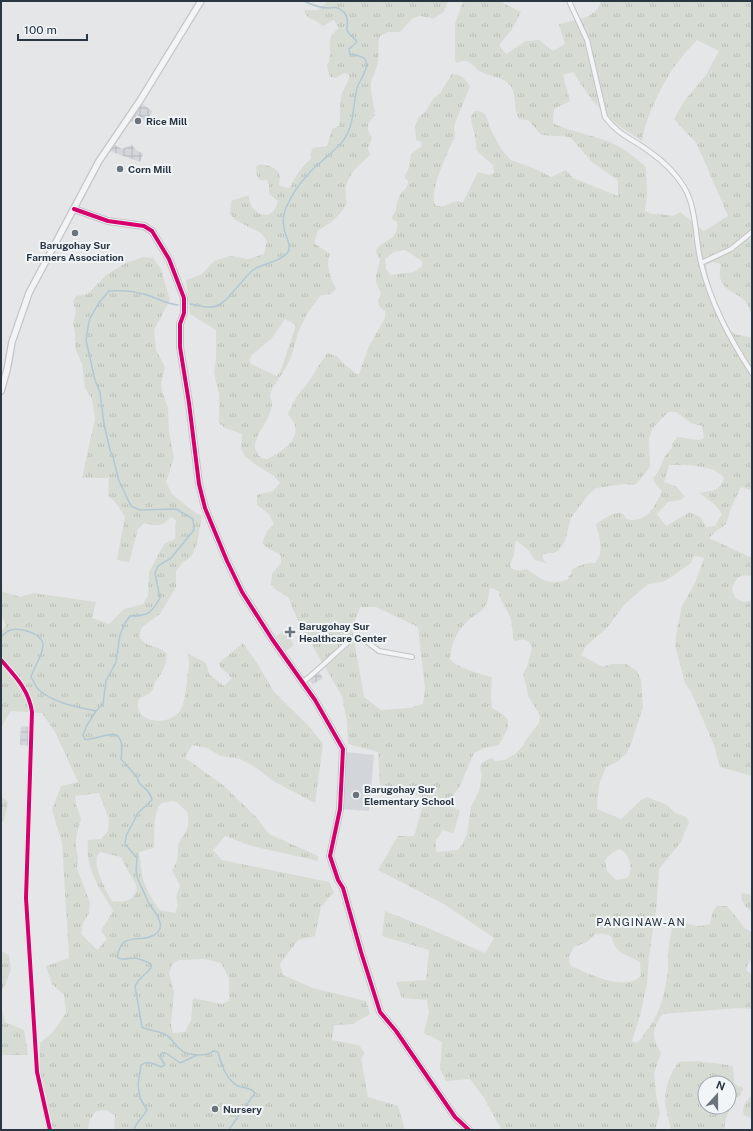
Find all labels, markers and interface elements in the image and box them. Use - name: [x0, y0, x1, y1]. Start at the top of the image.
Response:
- scale bar: [18, 16, 87, 42]
- text: 100 m: [24, 23, 57, 37]
- place label: Rice Mill: [146, 115, 187, 127]
- marker: Rice Mill: [133, 116, 143, 126]
- place label: Corn Mill: [128, 163, 172, 175]
- marker: Corn Mill: [115, 164, 125, 174]
- marker: Barugohay Sur Farmers Association: [70, 228, 80, 238]
- place label: Barugohay Sur Farmers Association: [26, 239, 124, 263]
- place label: Barugohay Sur Healthcare Center: [299, 620, 387, 644]
- marker: Barugohay Sur Healthcare Center: [284, 626, 296, 638]
- place label: Barugohay Sur Elementary School: [364, 783, 454, 807]
- marker: Barugohay Sur Elementary School: [351, 790, 361, 800]
- district label: PANGINAW-AN: [596, 916, 686, 928]
- north arrow: [697, 1075, 737, 1115]
- text: N: [714, 1079, 727, 1093]
- place label: Nursery: [223, 1103, 262, 1115]
- marker: Nursery: [210, 1104, 220, 1114]

